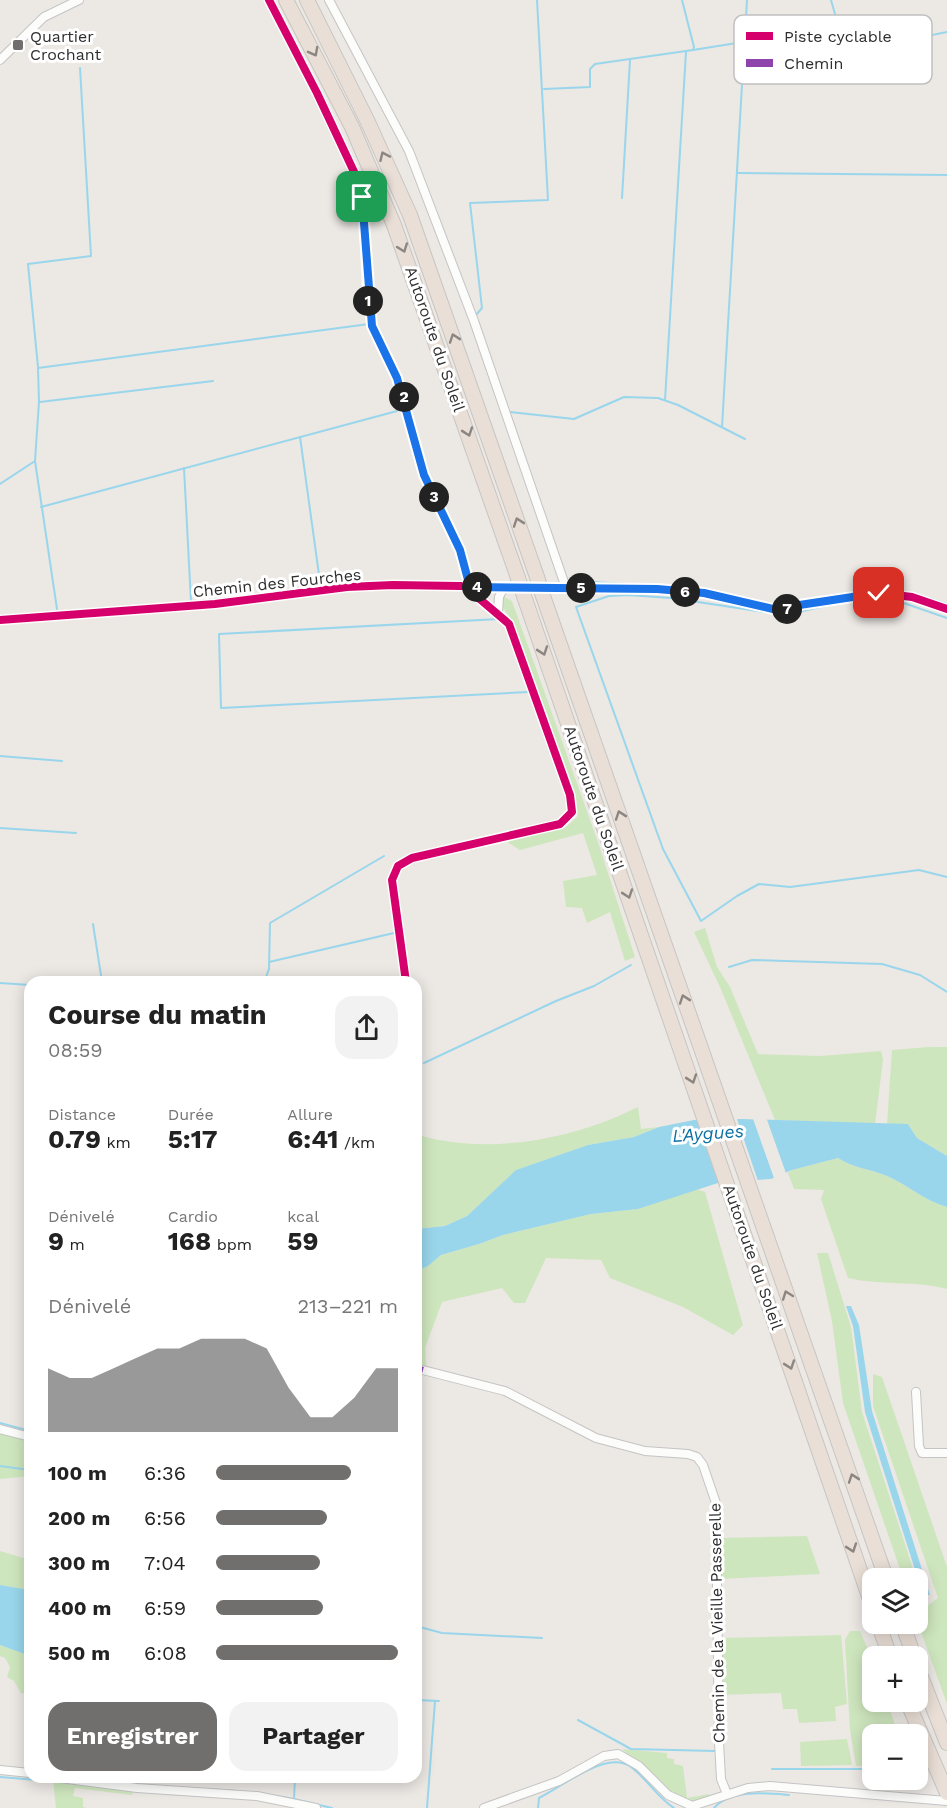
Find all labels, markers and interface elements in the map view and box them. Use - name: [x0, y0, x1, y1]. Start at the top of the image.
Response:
- legend: [734, 15, 932, 84]
- place label: Quartier Crochant: [30, 27, 102, 64]
- text: Piste cyclable: [784, 27, 892, 46]
- marker: Quartier Crochant: [11, 38, 25, 52]
- one-way arrow: [306, 45, 318, 56]
- text: Chemin: [784, 54, 844, 73]
- one-way arrow: [379, 151, 391, 162]
- pin: [336, 171, 387, 222]
- icon: arrive: [345, 180, 378, 213]
- one-way arrow: [396, 242, 408, 253]
- street label: Autoroute du Soleil: [401, 264, 469, 414]
- pin: 1: [353, 286, 383, 316]
- text: 1: [365, 291, 371, 310]
- one-way arrow: [449, 333, 462, 343]
- pin: 2: [389, 382, 419, 412]
- text: 2: [399, 387, 409, 406]
- one-way arrow: [460, 426, 473, 437]
- pin: 3: [419, 482, 449, 512]
- text: 3: [429, 487, 439, 506]
- one-way arrow: [512, 517, 525, 528]
- street label: Chemin des Fourches: [192, 565, 362, 601]
- pin: [853, 567, 904, 618]
- pin: 4: [462, 572, 492, 602]
- pin: 5: [566, 573, 596, 603]
- icon: check: [862, 576, 895, 609]
- text: 4: [472, 577, 482, 596]
- pin: 6: [670, 577, 700, 607]
- text: 5: [576, 578, 586, 597]
- text: 6: [680, 582, 690, 601]
- pin: 7: [772, 594, 802, 624]
- text: 7: [782, 599, 792, 618]
- one-way arrow: [536, 645, 549, 656]
- street label: Autoroute du Soleil: [560, 723, 628, 873]
- one-way arrow: [614, 810, 627, 821]
- one-way arrow: [620, 889, 633, 899]
- one-way arrow: [678, 994, 691, 1005]
- button: share: [335, 996, 398, 1059]
- text: Course du matin: [48, 999, 267, 1031]
- text: 08:59: [48, 1038, 103, 1062]
- one-way arrow: [684, 1073, 697, 1084]
- text: Distance: [48, 1105, 116, 1124]
- text: Durée: [168, 1105, 214, 1124]
- text: Allure: [287, 1105, 333, 1124]
- water label: L'Aygues: [671, 1120, 745, 1146]
- text: 0.79: [48, 1124, 101, 1154]
- text: 5:17: [168, 1124, 218, 1154]
- text: 6:41: [287, 1124, 339, 1154]
- text: km: [101, 1133, 131, 1152]
- text: /km: [339, 1133, 375, 1152]
- street label: Autoroute du Soleil: [719, 1182, 787, 1332]
- text: Dénivelé: [48, 1207, 115, 1226]
- text: Cardio: [168, 1207, 218, 1226]
- text: kcal: [287, 1207, 319, 1226]
- text: 9: [48, 1226, 64, 1256]
- text: 168: [168, 1226, 211, 1256]
- text: 59: [287, 1226, 319, 1256]
- text: m: [64, 1235, 85, 1254]
- text: bpm: [211, 1235, 252, 1254]
- one-way arrow: [782, 1290, 795, 1300]
- text: Dénivelé: [48, 1294, 131, 1318]
- text: 213–221 m: [297, 1294, 398, 1318]
- one-way arrow: [782, 1359, 795, 1370]
- text: 100 m: [48, 1461, 107, 1485]
- text: 6:36: [144, 1461, 186, 1485]
- one-way arrow: [847, 1473, 860, 1484]
- street label: Chemin de la Vieille Passerelle: [705, 1503, 729, 1743]
- text: 200 m: [48, 1506, 110, 1530]
- text: 6:56: [144, 1506, 186, 1530]
- one-way arrow: [845, 1542, 858, 1553]
- text: 300 m: [48, 1551, 110, 1575]
- text: 7:04: [144, 1551, 186, 1575]
- map controls: [862, 1568, 928, 1790]
- button: layers: [862, 1568, 928, 1634]
- text: 400 m: [48, 1596, 111, 1620]
- text: 6:59: [144, 1596, 186, 1620]
- text: 500 m: [48, 1641, 110, 1665]
- text: 6:08: [144, 1641, 187, 1665]
- button: +: [862, 1646, 928, 1712]
- button: Enregistrer: [48, 1702, 217, 1771]
- button: Partager: [229, 1702, 398, 1771]
- button: −: [862, 1724, 928, 1790]

